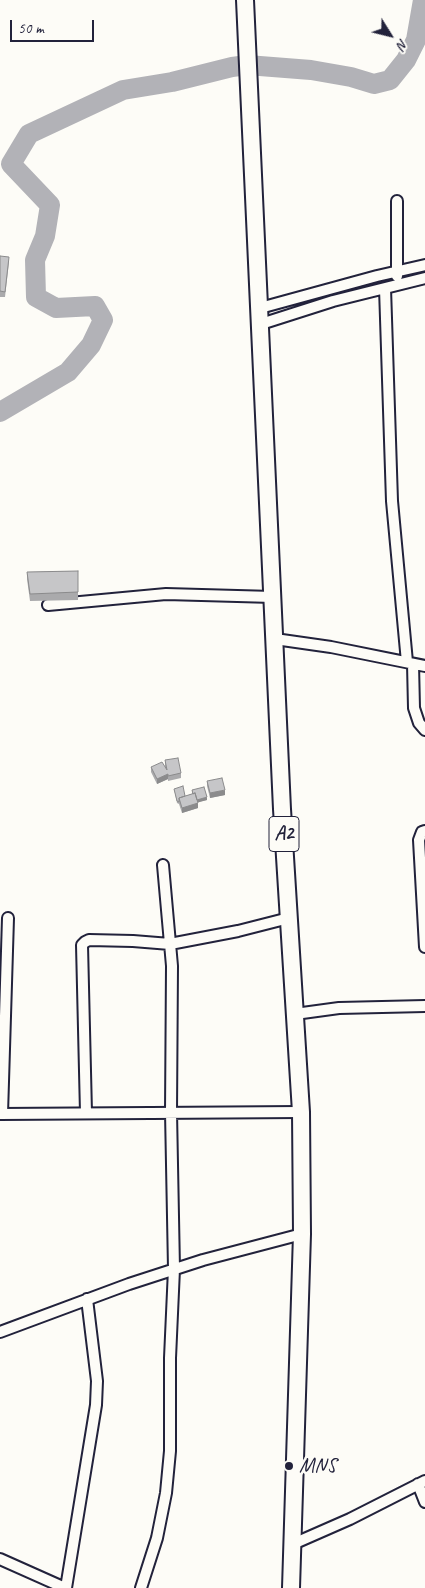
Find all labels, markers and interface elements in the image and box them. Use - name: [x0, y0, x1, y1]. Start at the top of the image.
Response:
- scale bar: [12, 10, 96, 42]
- north arrow: [365, 10, 415, 60]
- text: 50 m: [18, 19, 44, 38]
- text: N: [393, 36, 412, 53]
- road number: A2: [269, 816, 299, 852]
- place label: MNS: [299, 1453, 336, 1479]
- marker: MNS: [283, 1460, 295, 1472]

